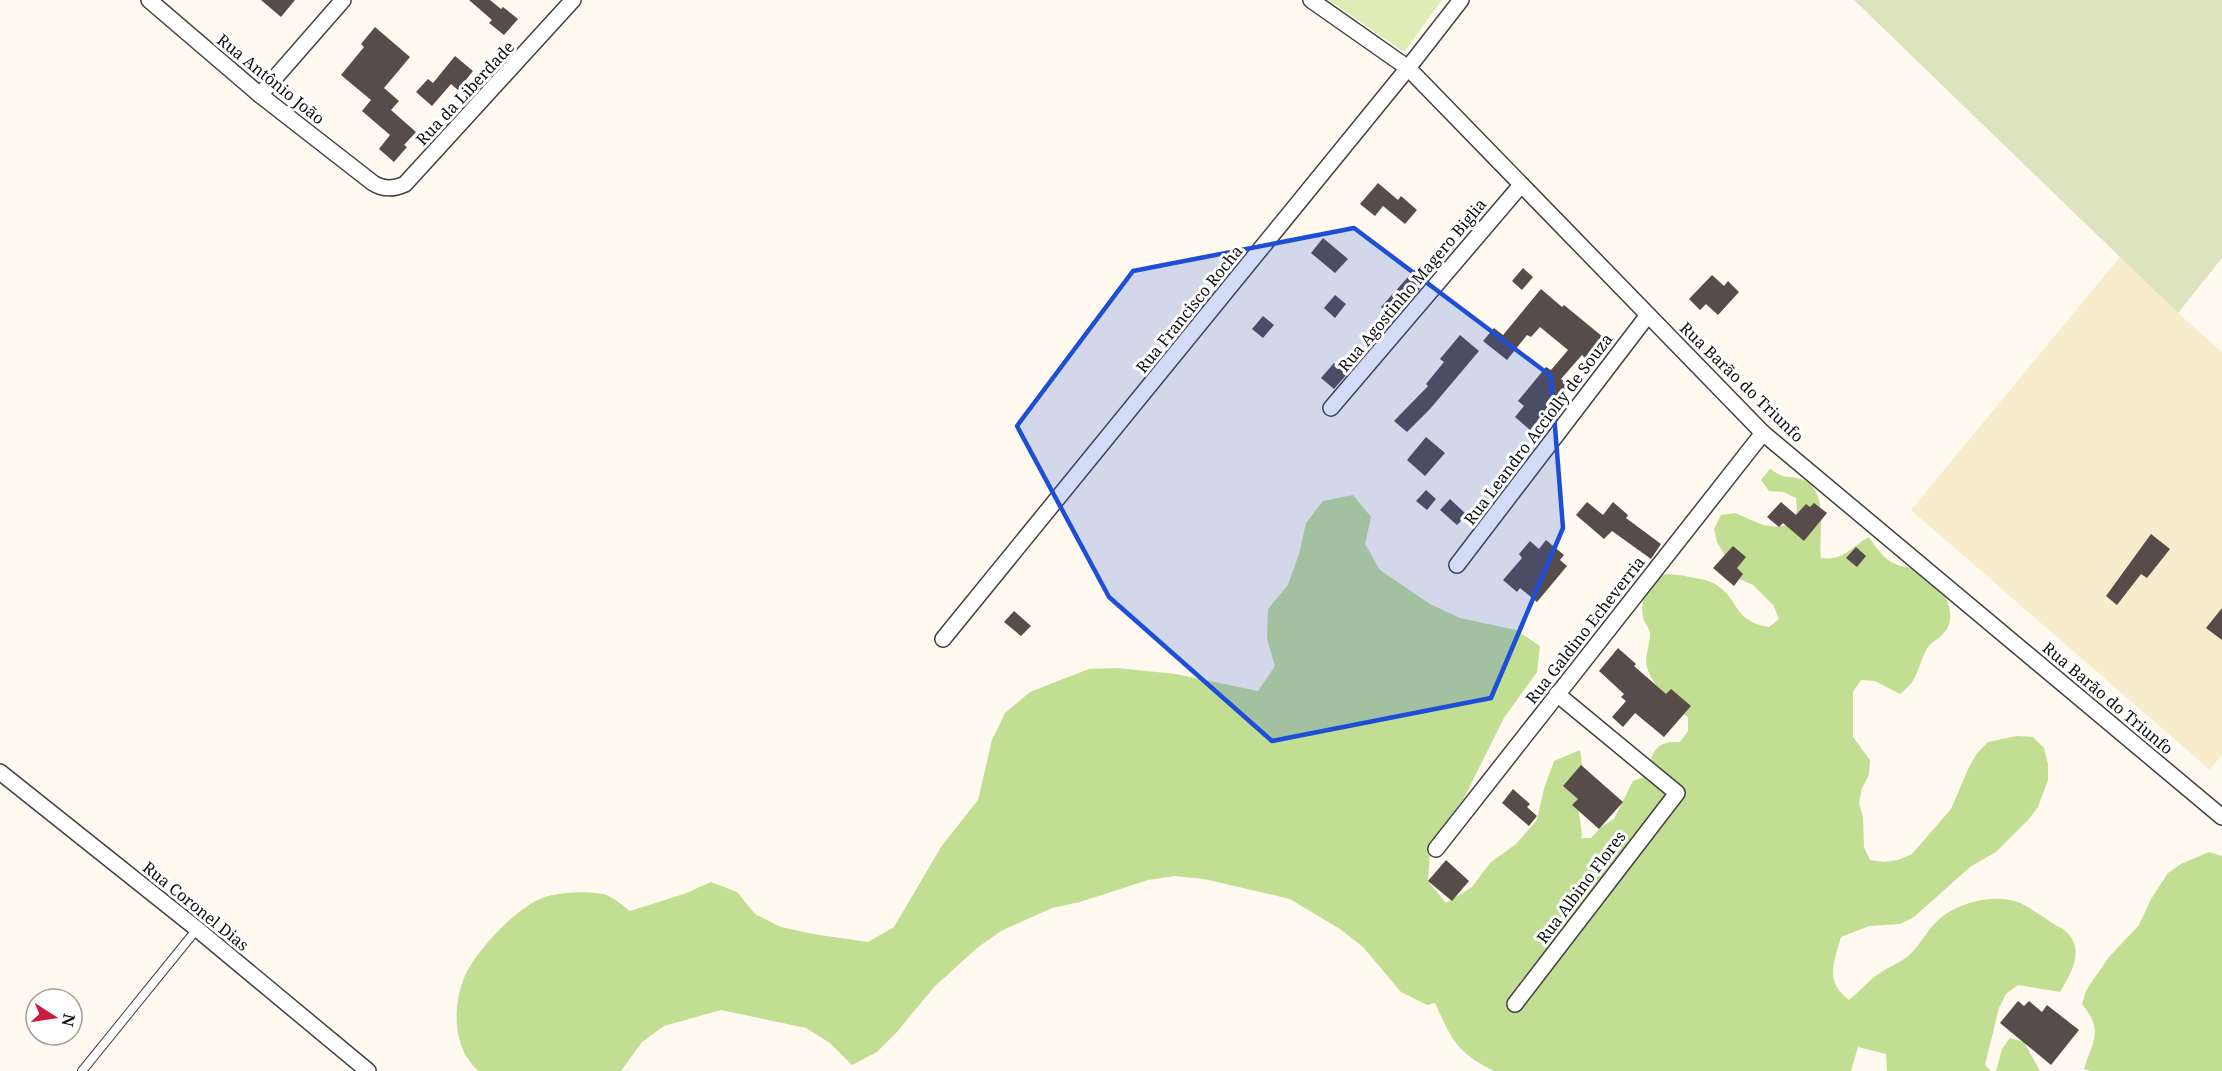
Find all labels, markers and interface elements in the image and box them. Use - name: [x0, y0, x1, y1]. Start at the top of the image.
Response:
- street label: Rua Antônio João: [213, 29, 329, 129]
- street label: Rua da Liberdade: [411, 36, 519, 150]
- street label: Rua Agostinho Magero Biglia: [1333, 194, 1491, 376]
- street label: Rua Francisco Rocha: [1131, 241, 1247, 377]
- street label: Rua Barão do Triunfo: [1675, 317, 1809, 447]
- street label: Rua Leandro Acciolly de Souza: [1459, 329, 1617, 529]
- street label: Rua Galdino Echeverria: [1520, 552, 1650, 708]
- street label: Rua Barão do Triunfo: [2038, 637, 2178, 759]
- street label: Rua Albino Flores: [1531, 826, 1631, 948]
- street label: Rua Coronel Dias: [138, 856, 254, 956]
- north arrow: [24, 987, 84, 1047]
- text: N: [57, 1012, 81, 1029]

